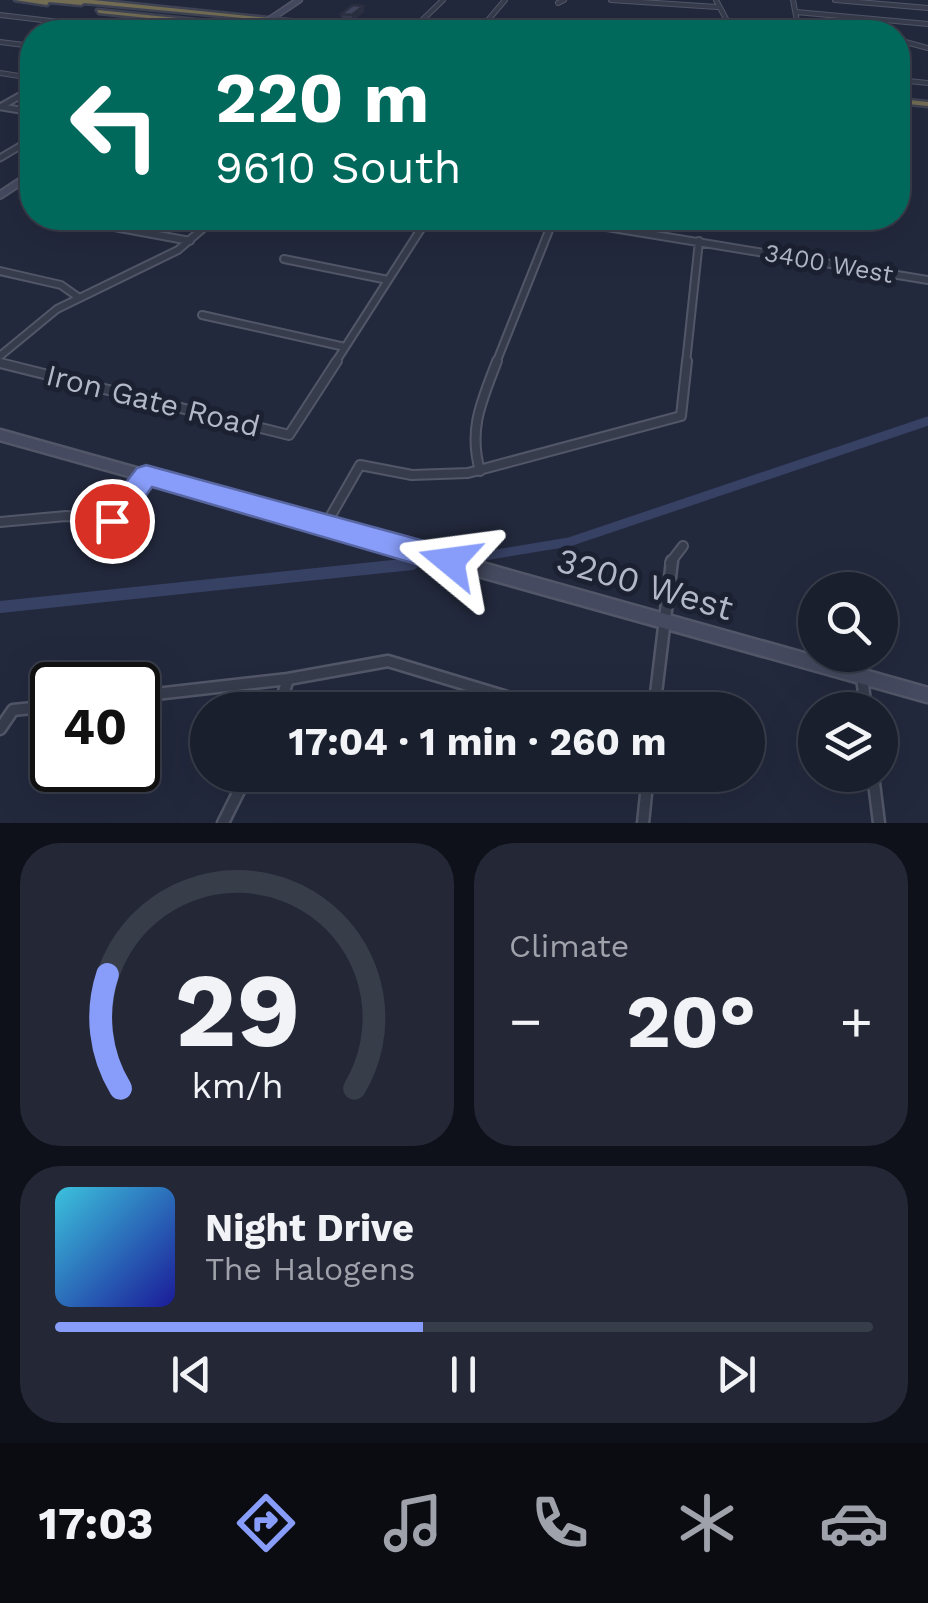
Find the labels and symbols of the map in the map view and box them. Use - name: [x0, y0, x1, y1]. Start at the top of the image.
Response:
- street label: 3400 West: [762, 238, 896, 289]
- street label: Iron Gate Road: [43, 357, 263, 444]
- pin: [70, 479, 155, 564]
- position arrow: [398, 509, 502, 613]
- street label: 3200 West: [552, 539, 738, 629]
- speed limit sign: 40: [30, 662, 160, 792]

